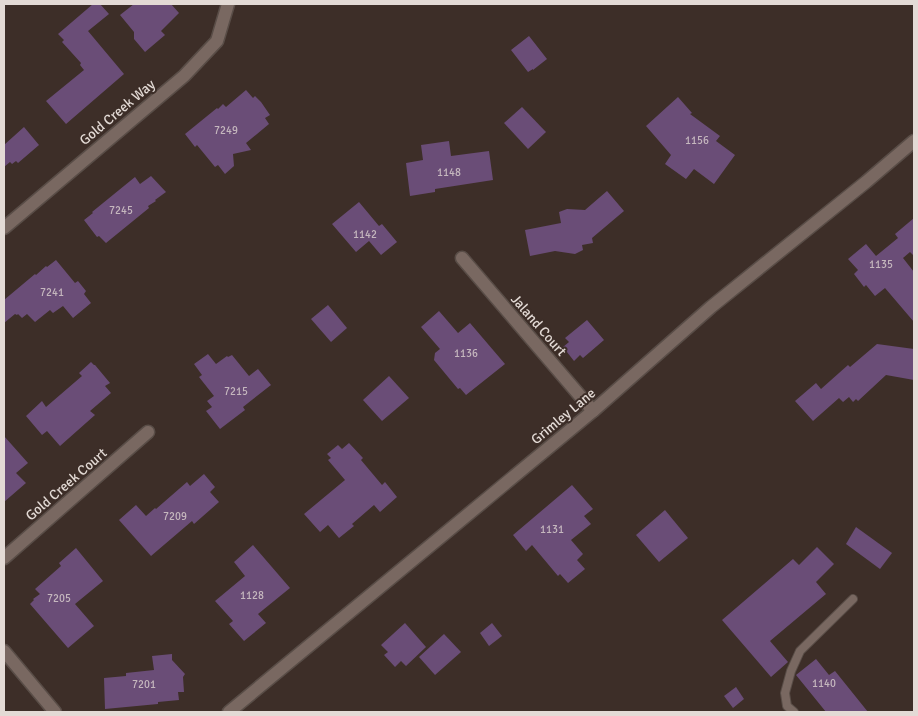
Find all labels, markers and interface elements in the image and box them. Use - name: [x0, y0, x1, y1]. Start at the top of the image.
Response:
- street label: Gold Creek Way: [76, 76, 159, 149]
- house number: 7249: [214, 124, 238, 137]
- house number: 1156: [685, 134, 709, 147]
- house number: 1148: [437, 166, 461, 179]
- house number: 7245: [109, 204, 133, 217]
- house number: 1142: [353, 228, 377, 241]
- house number: 1135: [869, 258, 893, 271]
- house number: 7241: [40, 286, 64, 299]
- street label: Jaland Court: [507, 291, 570, 360]
- house number: 1136: [454, 347, 478, 360]
- house number: 7215: [224, 385, 248, 398]
- street label: Grimley Lane: [528, 385, 599, 448]
- street label: Gold Creek Court: [22, 444, 110, 524]
- house number: 7209: [163, 510, 187, 523]
- house number: 1131: [540, 523, 564, 536]
- house number: 1128: [240, 589, 264, 602]
- house number: 7205: [47, 592, 71, 605]
- house number: 1140: [812, 677, 836, 690]
- house number: 7201: [132, 678, 156, 691]

